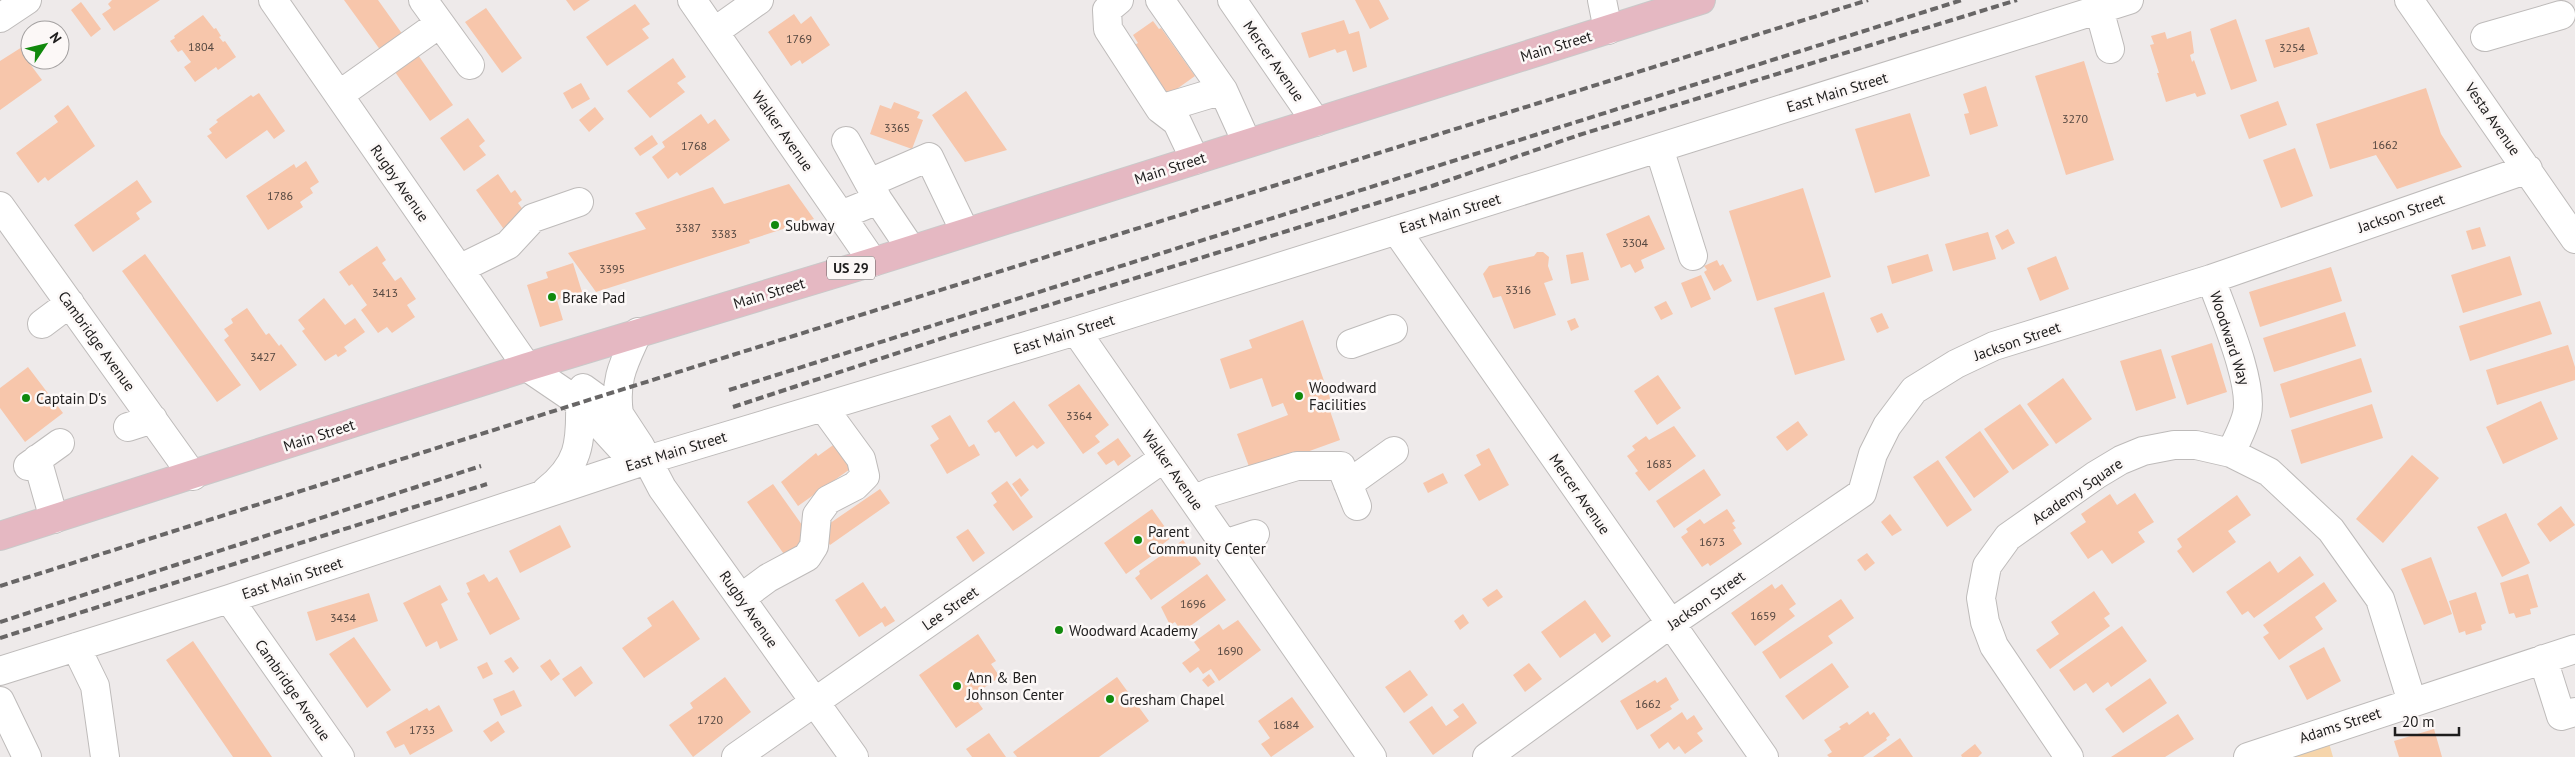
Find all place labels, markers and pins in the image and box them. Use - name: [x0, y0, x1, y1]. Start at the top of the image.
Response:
- place label: Subway: [785, 216, 834, 235]
- marker: Subway: [769, 219, 781, 231]
- place label: Brake Pad: [562, 288, 625, 307]
- marker: Brake Pad: [546, 291, 558, 303]
- place label: Woodward Facilities: [1309, 378, 1377, 414]
- place label: Captain D's: [36, 389, 107, 408]
- marker: Woodward Facilities: [1293, 390, 1305, 402]
- marker: Captain D's: [20, 392, 32, 404]
- place label: Parent Community Center: [1148, 522, 1266, 558]
- marker: Parent Community Center: [1132, 534, 1144, 546]
- place label: Woodward Academy: [1069, 621, 1198, 640]
- marker: Woodward Academy: [1053, 624, 1065, 636]
- place label: Ann & Ben Johnson Center: [966, 668, 1064, 704]
- marker: Ann & Ben Johnson Center: [951, 680, 963, 692]
- place label: Gresham Chapel: [1120, 690, 1225, 709]
- marker: Gresham Chapel: [1104, 693, 1116, 705]

